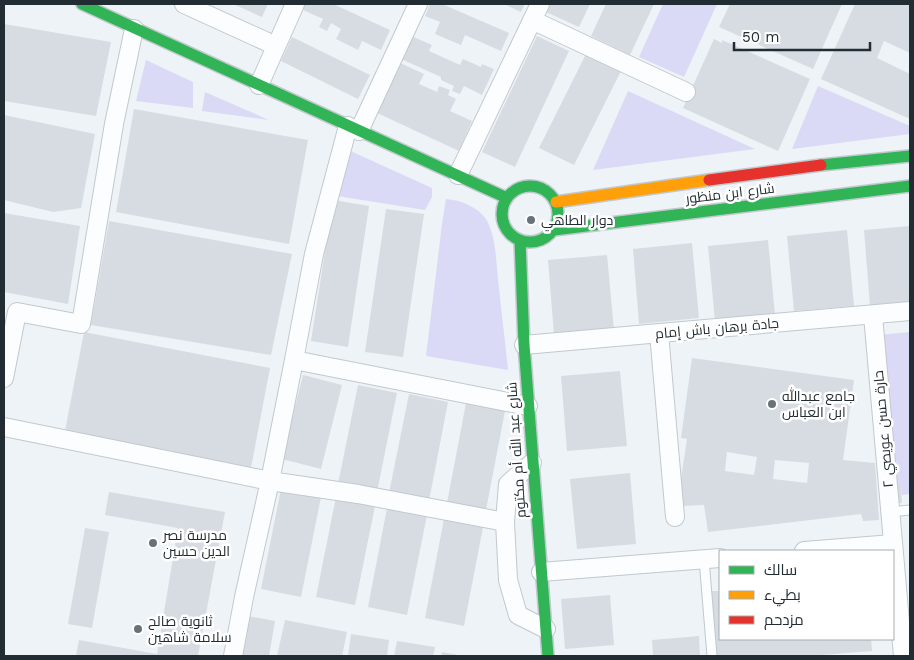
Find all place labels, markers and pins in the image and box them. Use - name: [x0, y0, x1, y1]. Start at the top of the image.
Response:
- place label: دوار الطاهي: [541, 212, 613, 232]
- marker: دوار الطاهي: [525, 214, 537, 226]
- place label: جامع عبدالله ابن العباس: [782, 387, 855, 420]
- marker: جامع عبدالله ابن العباس: [766, 398, 778, 410]
- place label: مدرسة نصر الدين حسين: [162, 527, 230, 559]
- marker: مدرسة نصر الدين حسين: [147, 537, 159, 549]
- place label: ثانوية صالح سلامة شاهين: [148, 613, 232, 645]
- marker: ثانوية صالح سلامة شاهين: [132, 623, 144, 635]

